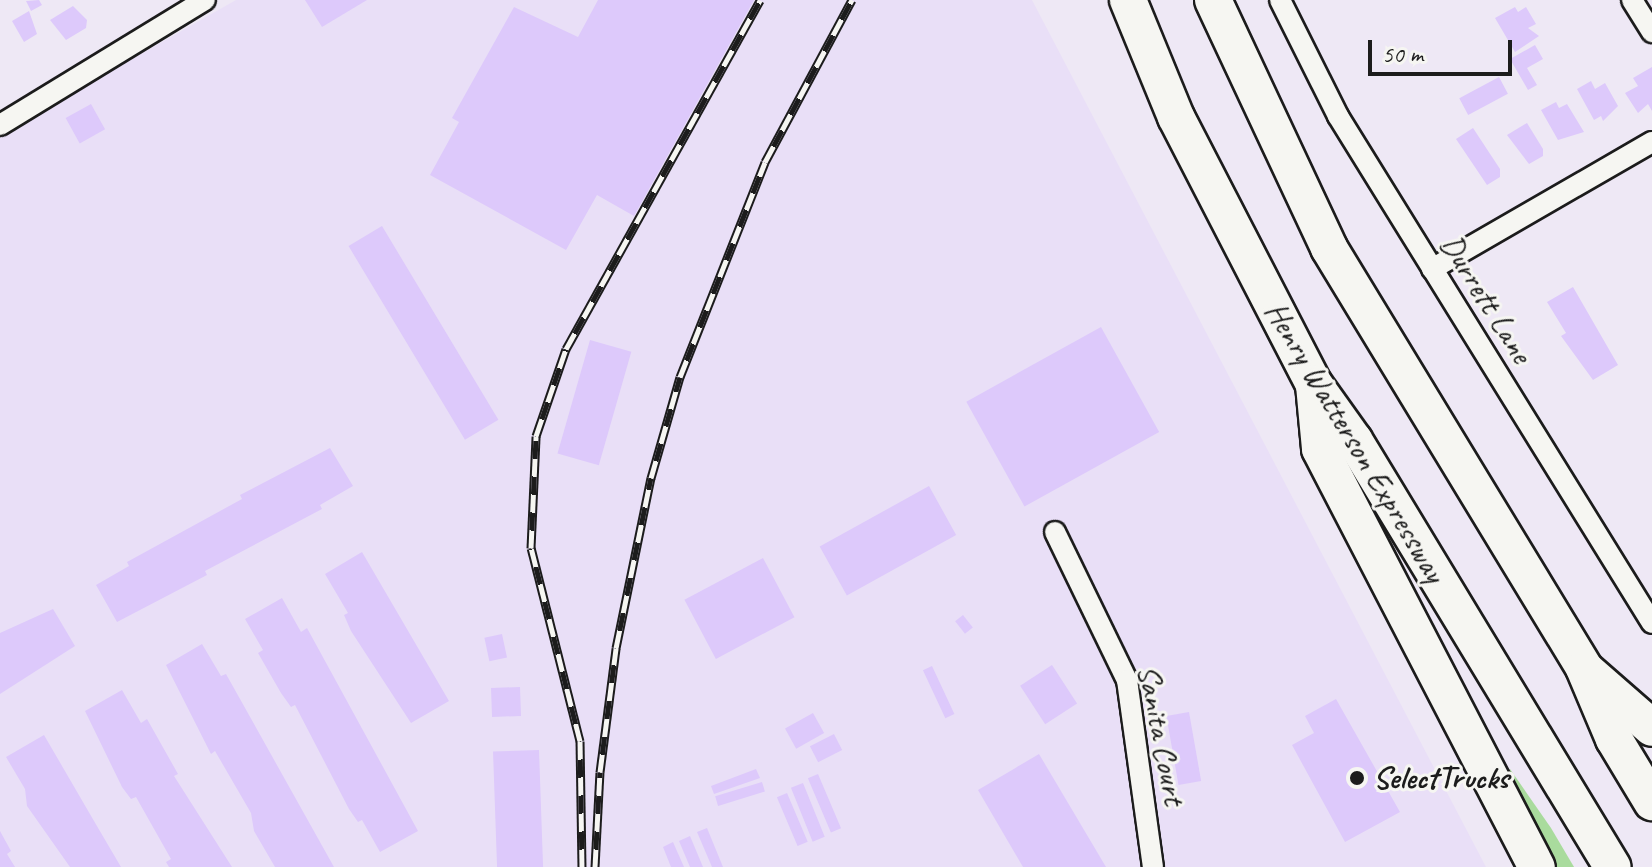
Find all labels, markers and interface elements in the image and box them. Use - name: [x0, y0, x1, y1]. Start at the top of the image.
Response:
- scale bar: [1372, 24, 1516, 74]
- text: 50 m: [1382, 39, 1423, 69]
- street label: Durrett Lane: [1431, 227, 1541, 371]
- street label: Henry Watterson Expressway: [1256, 294, 1454, 590]
- street label: Sanita Court: [1129, 662, 1193, 808]
- place label: SelectTrucks: [1373, 759, 1509, 797]
- marker: SelectTrucks: [1348, 769, 1366, 787]

